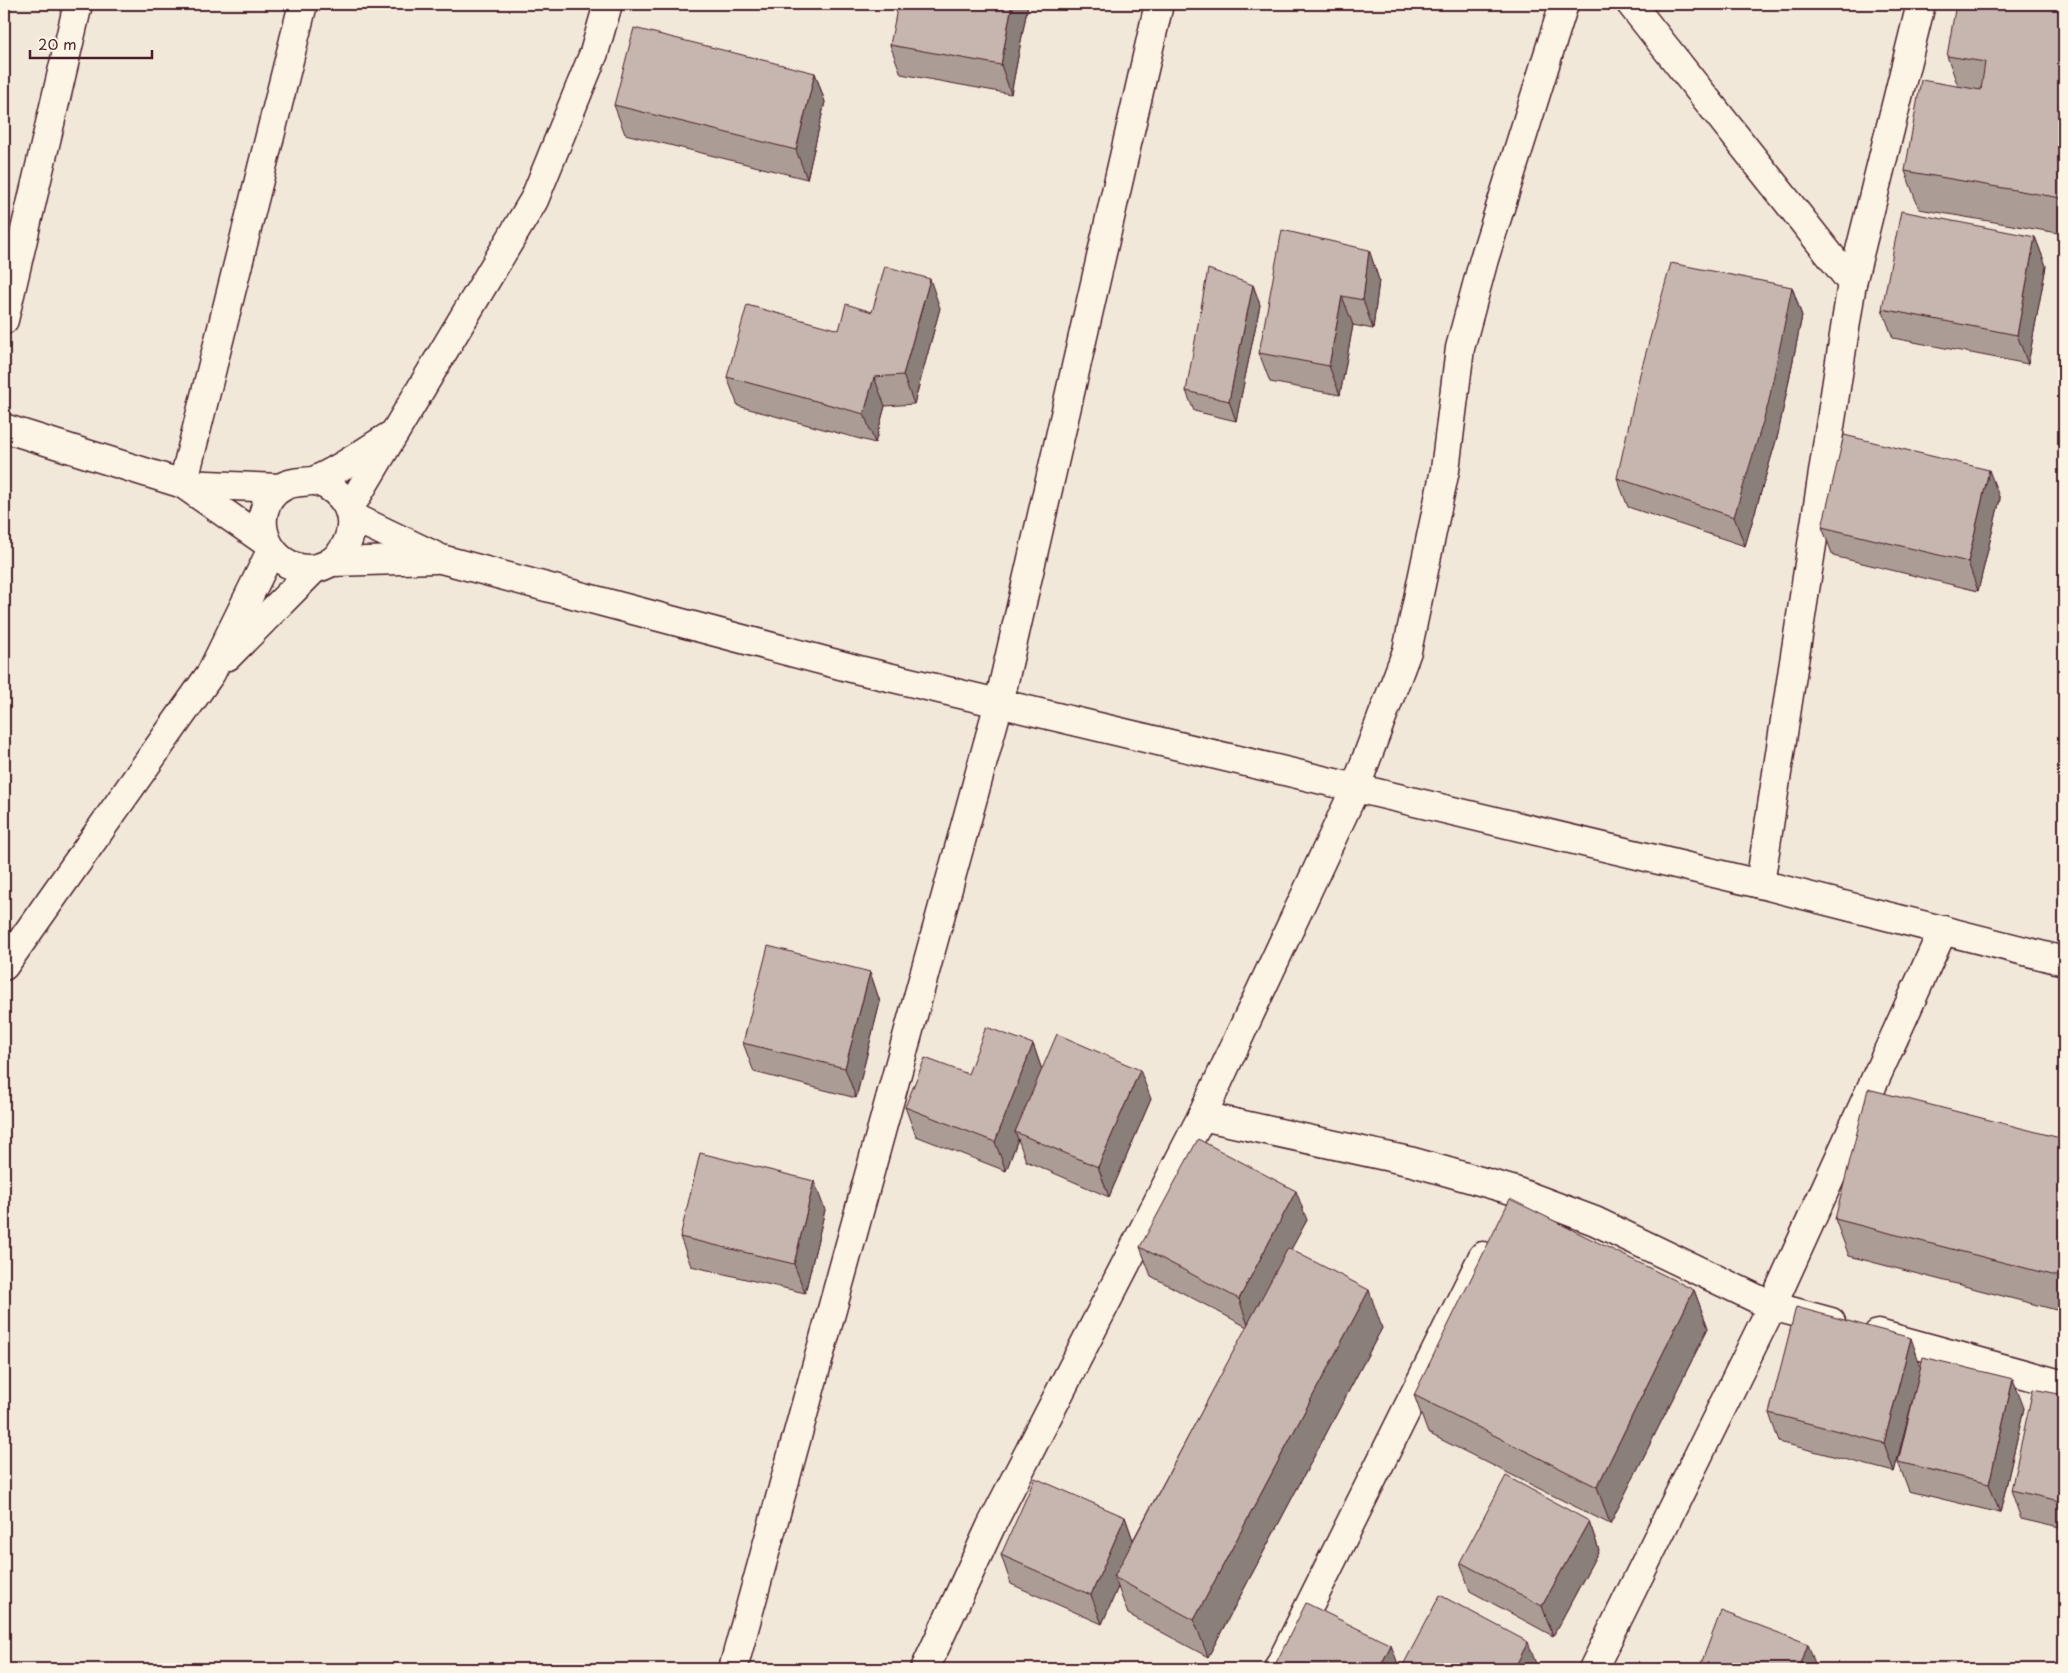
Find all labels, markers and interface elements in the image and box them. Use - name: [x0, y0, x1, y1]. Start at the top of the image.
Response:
- scale bar: [30, 28, 152, 60]
- text: 20 m: [38, 32, 77, 55]

